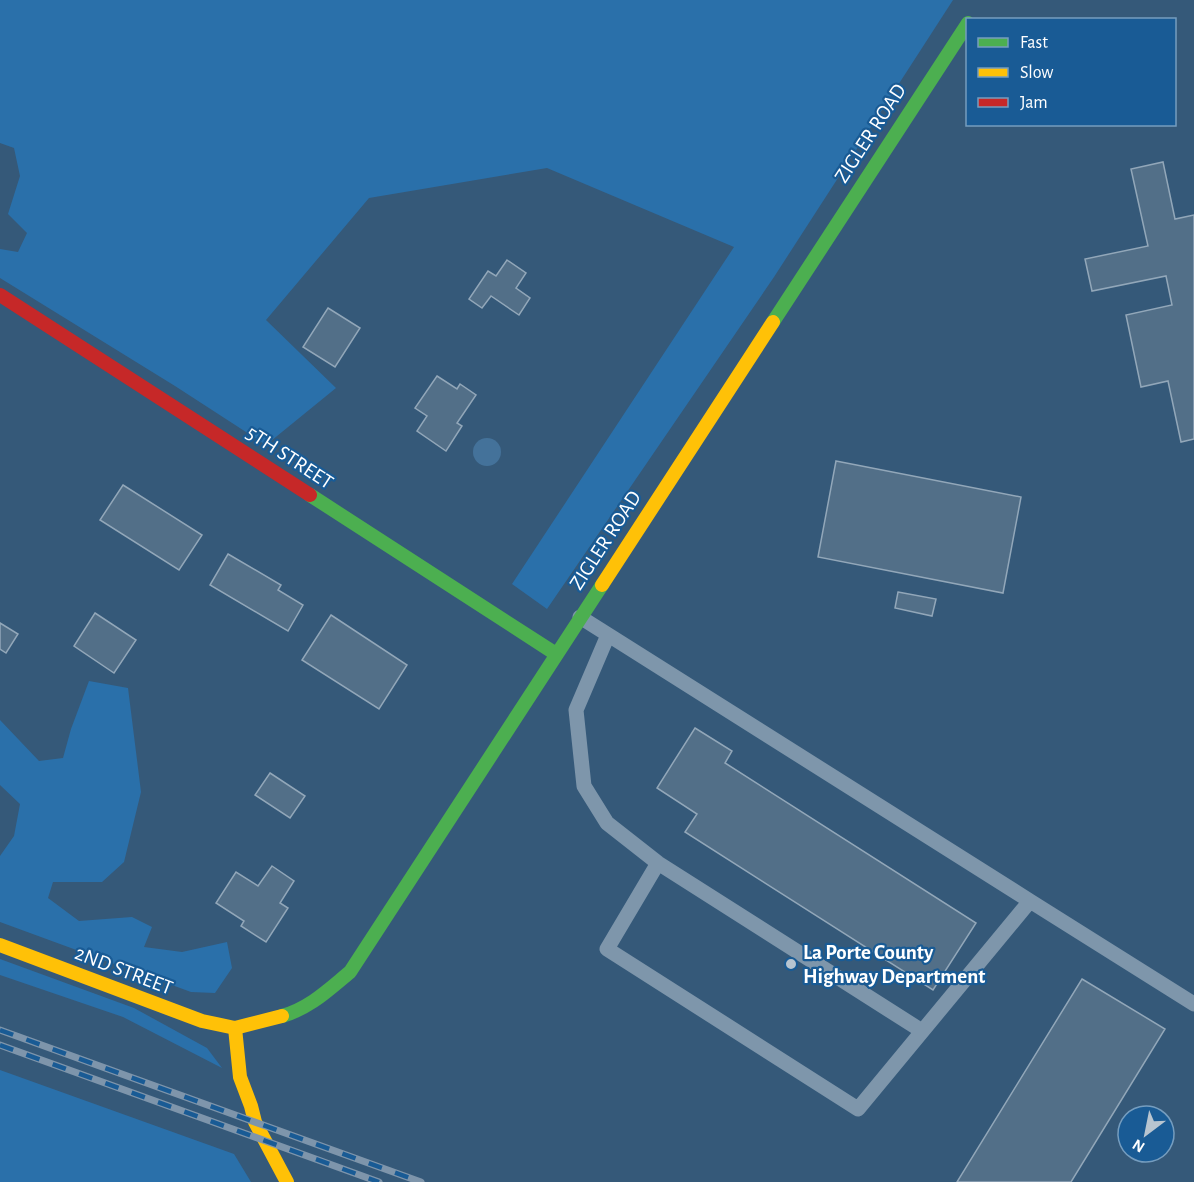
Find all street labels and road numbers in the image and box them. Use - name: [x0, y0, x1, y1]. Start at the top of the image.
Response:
- street label: ZIGLER ROAD: [831, 80, 910, 186]
- street label: 5TH STREET: [243, 422, 337, 493]
- street label: ZIGLER ROAD: [566, 487, 645, 593]
- street label: 2ND STREET: [72, 942, 176, 999]

